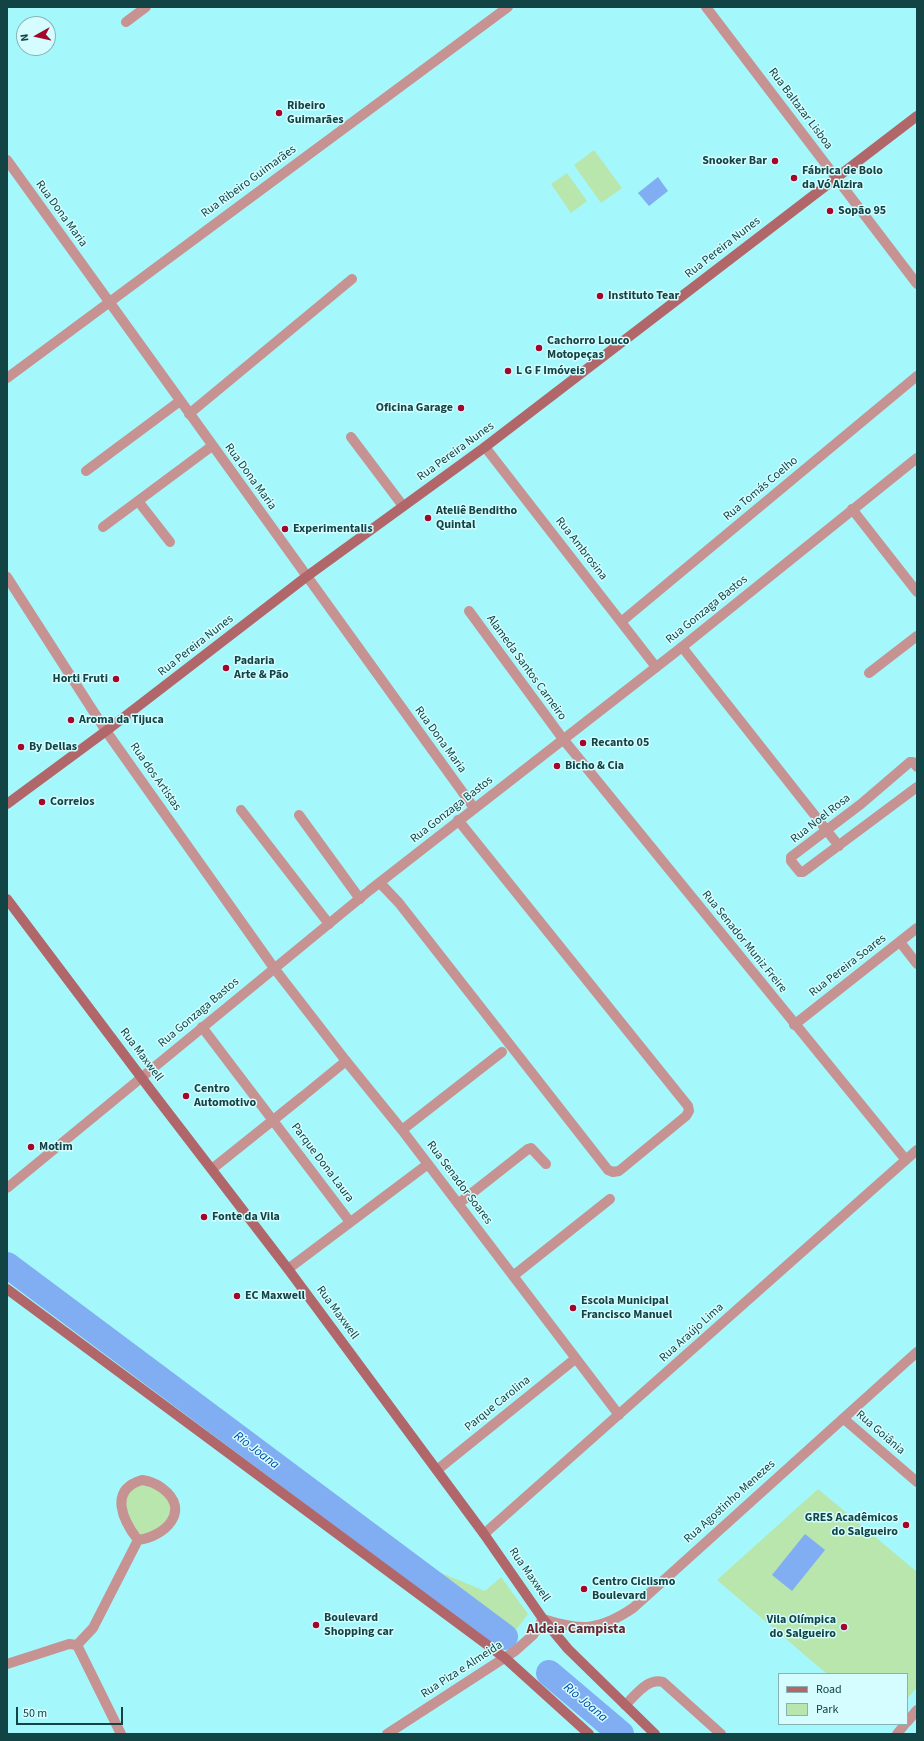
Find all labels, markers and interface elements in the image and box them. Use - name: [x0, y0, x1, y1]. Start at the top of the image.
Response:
- north arrow: [16, 16, 56, 56]
- text: N: [17, 33, 33, 42]
- street label: Rua Baltazar Lisboa: [765, 65, 835, 153]
- place label: Ribeiro Guimarães: [287, 99, 344, 127]
- marker: Ribeiro Guimarães: [274, 108, 284, 118]
- street label: Rua Ribeiro Guimarães: [199, 143, 299, 221]
- place label: Snooker Bar: [702, 154, 767, 168]
- marker: Snooker Bar: [770, 156, 780, 166]
- place label: Fábrica de Bolo da Vó Alzira: [802, 164, 883, 192]
- marker: Fábrica de Bolo da Vó Alzira: [789, 173, 799, 183]
- street label: Rua Dona Maria: [32, 178, 90, 250]
- place label: Sopão 95: [838, 204, 886, 218]
- marker: Sopão 95: [825, 206, 835, 216]
- street label: Rua Pereira Nunes: [683, 214, 763, 282]
- place label: Instituto Tear: [608, 289, 679, 303]
- marker: Instituto Tear: [595, 291, 605, 301]
- place label: Cachorro Louco Motopeças: [547, 334, 629, 362]
- marker: Cachorro Louco Motopeças: [534, 343, 544, 353]
- place label: L G F Imóveis: [516, 364, 585, 378]
- marker: L G F Imóveis: [503, 366, 513, 376]
- place label: Oficina Garage: [376, 401, 453, 415]
- marker: Oficina Garage: [456, 403, 466, 413]
- street label: Rua Pereira Nunes: [415, 419, 497, 485]
- street label: Rua Dona Maria: [221, 441, 279, 513]
- street label: Rua Tomás Coelho: [721, 454, 801, 524]
- place label: Ateliê Benditho Quintal: [436, 504, 517, 532]
- marker: Ateliê Benditho Quintal: [423, 513, 433, 523]
- street label: Rua Ambrosina: [552, 515, 610, 583]
- place label: Experimentalis: [293, 522, 372, 536]
- marker: Experimentalis: [280, 524, 290, 534]
- street label: Rua Gonzaga Bastos: [663, 573, 751, 647]
- street label: Rua Pereira Nunes: [156, 612, 236, 680]
- street label: Alameda Santos Carneiro: [483, 613, 569, 723]
- place label: Padaria Arte & Pão: [234, 654, 289, 682]
- marker: Padaria Arte & Pão: [221, 663, 231, 673]
- place label: Horti Fruti: [53, 672, 108, 686]
- marker: Horti Fruti: [111, 674, 121, 684]
- street label: Rua Dona Maria: [411, 704, 469, 776]
- place label: Aroma da Tijuca: [79, 713, 164, 727]
- marker: Aroma da Tijuca: [66, 715, 76, 725]
- place label: Recanto 05: [591, 736, 649, 750]
- marker: Recanto 05: [578, 738, 588, 748]
- place label: By Dellas: [29, 740, 77, 754]
- street label: Rua dos Artistas: [126, 740, 184, 814]
- marker: By Dellas: [16, 742, 26, 752]
- place label: Bicho & Cia: [565, 759, 624, 773]
- marker: Bicho & Cia: [552, 761, 562, 771]
- street label: Rua Gonzaga Bastos: [408, 773, 496, 847]
- street label: Rua Noel Rosa: [788, 791, 854, 847]
- place label: Correios: [50, 795, 95, 809]
- marker: Correios: [37, 797, 47, 807]
- street label: Rua Senador Muniz Freire: [698, 888, 790, 996]
- street label: Rua Pereira Soares: [807, 932, 889, 1000]
- street label: Rua Gonzaga Bastos: [156, 975, 242, 1051]
- street label: Rua Maxwell: [116, 1026, 166, 1084]
- place label: Centro Automotivo: [194, 1082, 256, 1110]
- marker: Centro Automotivo: [181, 1091, 191, 1101]
- street label: Parque Dona Laura: [288, 1121, 356, 1205]
- street label: Rua Senador Soares: [423, 1139, 495, 1227]
- place label: Motim: [39, 1140, 73, 1154]
- marker: Motim: [26, 1142, 36, 1152]
- place label: Fonte da Vila: [212, 1210, 280, 1224]
- marker: Fonte da Vila: [199, 1212, 209, 1222]
- street label: Rua Maxwell: [313, 1283, 361, 1343]
- place label: EC Maxwell: [245, 1289, 305, 1303]
- marker: EC Maxwell: [232, 1291, 242, 1301]
- place label: Escola Municipal Francisco Manuel: [581, 1294, 672, 1322]
- street label: Rua Araújo Lima: [657, 1300, 727, 1366]
- marker: Escola Municipal Francisco Manuel: [568, 1303, 578, 1313]
- street label: Parque Carolina: [462, 1373, 534, 1435]
- street label: Rua Goiânia: [853, 1408, 907, 1458]
- water label: Rio Joana: [230, 1429, 282, 1473]
- street label: Rua Agostinho Menezes: [681, 1457, 779, 1547]
- place label: GRES Acadêmicos do Salgueiro: [805, 1511, 898, 1539]
- marker: GRES Acadêmicos do Salgueiro: [901, 1520, 911, 1530]
- street label: Rua Maxwell: [505, 1545, 553, 1605]
- place label: Centro Ciclismo Boulevard: [592, 1575, 675, 1603]
- marker: Centro Ciclismo Boulevard: [579, 1584, 589, 1594]
- place label: Boulevard Shopping car: [324, 1611, 394, 1639]
- place label: Vila Olímpica do Salgueiro: [767, 1613, 836, 1641]
- marker: Boulevard Shopping car: [311, 1620, 321, 1630]
- district label: Aldeia Campista: [526, 1622, 626, 1638]
- marker: Vila Olímpica do Salgueiro: [839, 1622, 849, 1632]
- street label: Rua Piza e Almeida: [419, 1638, 505, 1702]
- legend: [778, 1673, 908, 1725]
- water label: Rio Joana: [560, 1680, 610, 1726]
- text: Road: [816, 1681, 842, 1698]
- scale bar: [18, 1699, 125, 1725]
- text: Park: [816, 1701, 838, 1718]
- text: 50 m: [23, 1705, 47, 1722]

